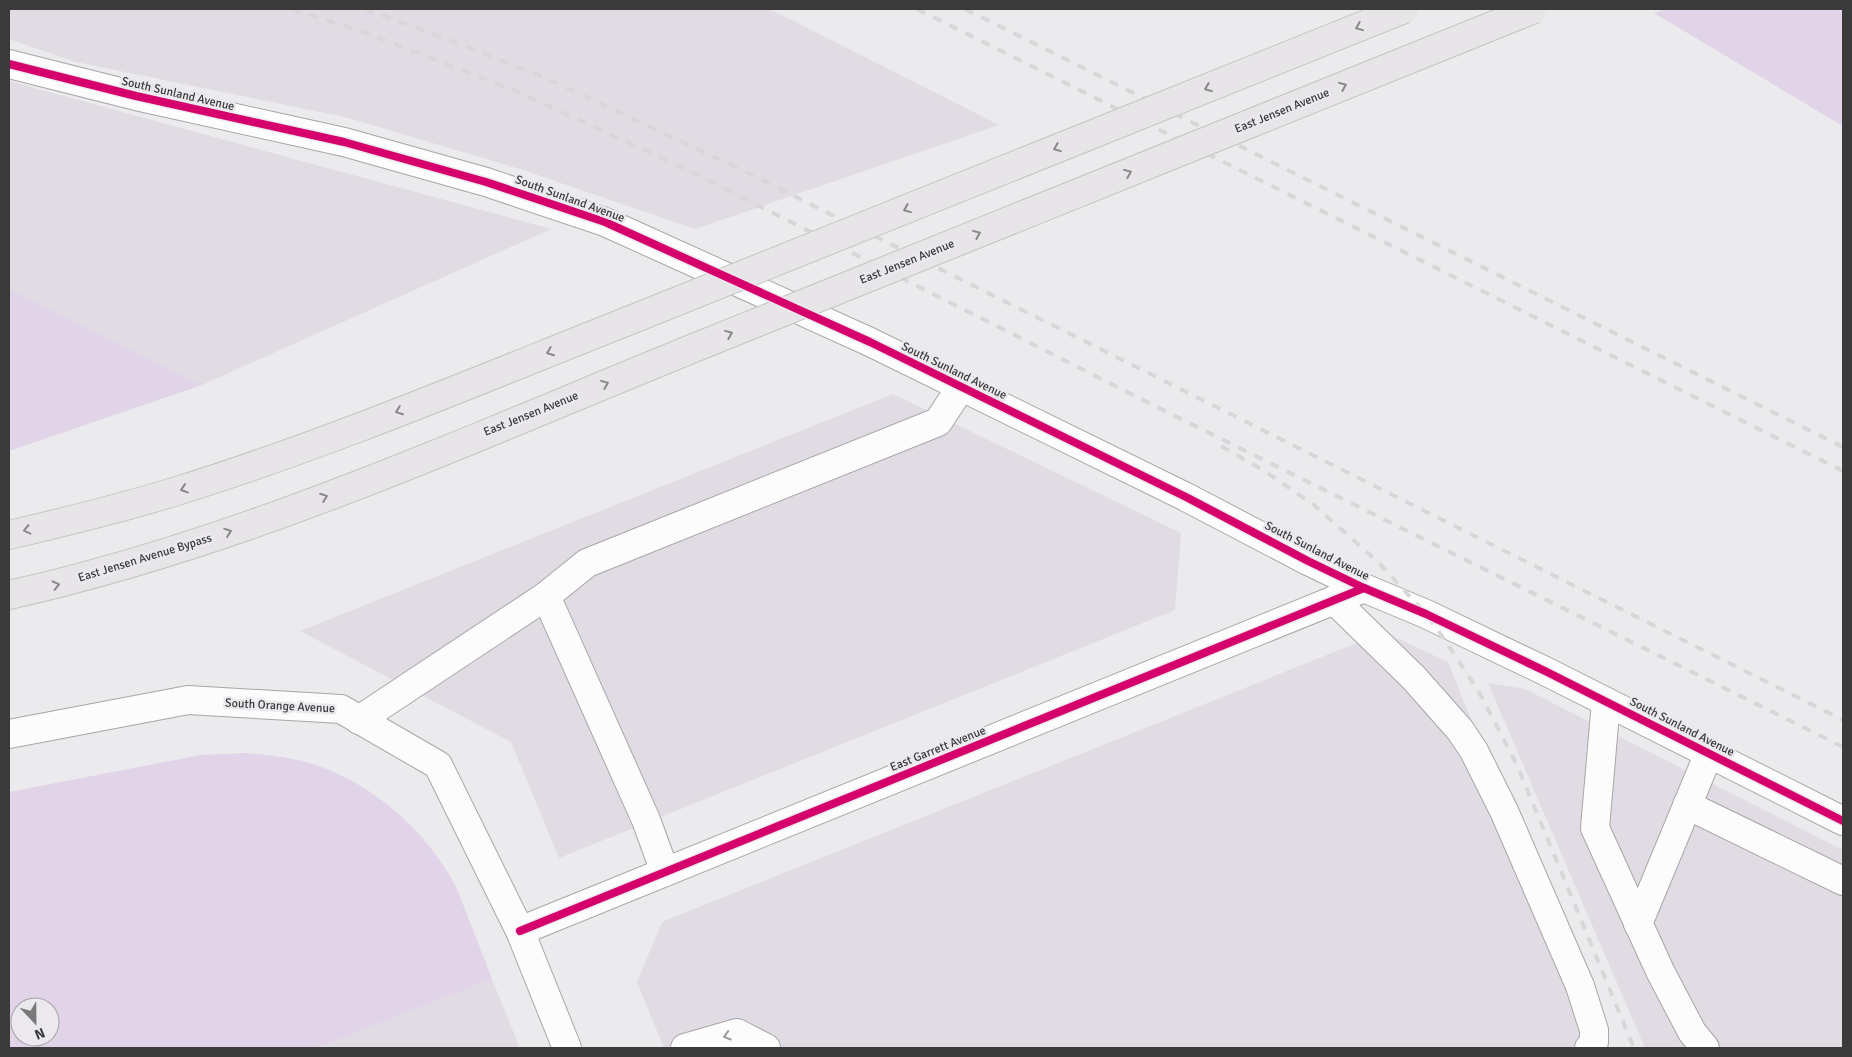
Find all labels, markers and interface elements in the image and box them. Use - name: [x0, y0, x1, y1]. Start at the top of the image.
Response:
- one-way arrow: [1355, 21, 1364, 31]
- street label: South Sunland Avenue: [120, 74, 236, 114]
- one-way arrow: [1204, 81, 1213, 92]
- one-way arrow: [1338, 81, 1347, 92]
- street label: East Jensen Avenue: [1232, 85, 1332, 137]
- one-way arrow: [1053, 142, 1062, 153]
- one-way arrow: [1123, 169, 1132, 179]
- street label: South Sunland Avenue: [513, 172, 627, 226]
- one-way arrow: [903, 203, 912, 213]
- one-way arrow: [972, 229, 981, 240]
- street label: East Jensen Avenue: [857, 236, 957, 288]
- one-way arrow: [724, 330, 733, 340]
- street label: South Sunland Avenue: [899, 339, 1009, 403]
- one-way arrow: [546, 346, 555, 356]
- one-way arrow: [600, 380, 609, 391]
- street label: East Jensen Avenue: [481, 388, 581, 440]
- one-way arrow: [395, 405, 404, 416]
- one-way arrow: [180, 483, 188, 493]
- one-way arrow: [319, 493, 328, 503]
- street label: South Sunland Avenue: [1262, 518, 1372, 584]
- one-way arrow: [22, 525, 31, 535]
- one-way arrow: [224, 528, 232, 538]
- street label: East Jensen Avenue Bypass: [76, 530, 214, 586]
- one-way arrow: [52, 580, 61, 591]
- street label: South Sunland Avenue: [1627, 694, 1737, 760]
- street label: South Orange Avenue: [225, 696, 335, 716]
- street label: East Garrett Avenue: [888, 723, 988, 775]
- north arrow: [10, 997, 60, 1047]
- text: N: [32, 1024, 47, 1043]
- one-way arrow: [722, 1030, 731, 1041]

